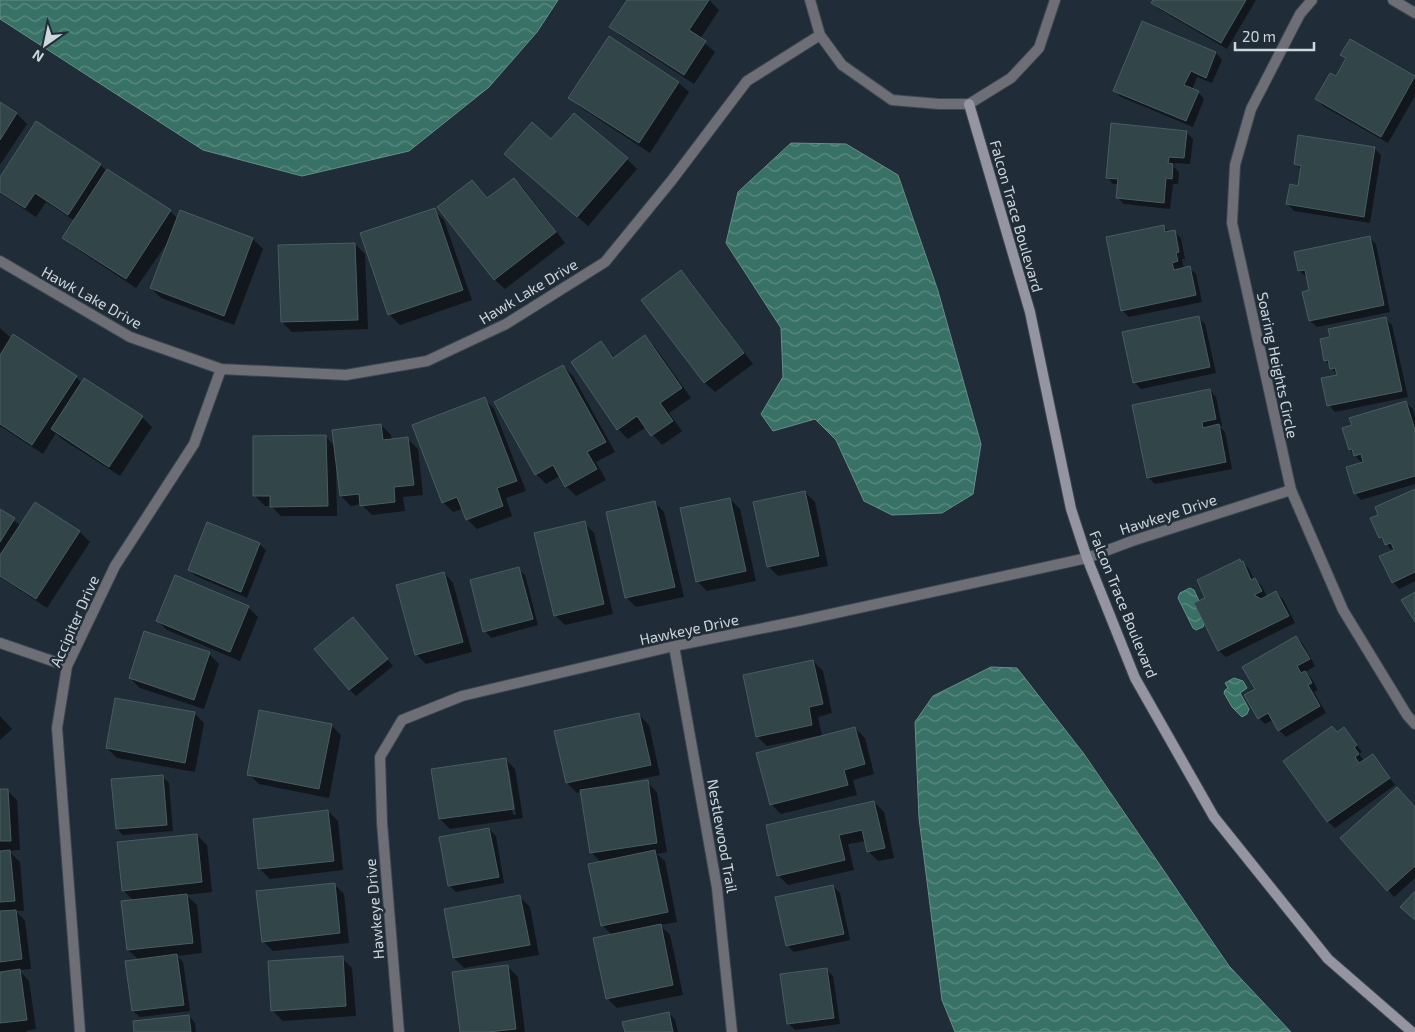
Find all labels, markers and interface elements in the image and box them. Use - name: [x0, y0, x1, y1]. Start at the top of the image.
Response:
- north arrow: [20, 20, 70, 70]
- scale bar: [1235, 20, 1314, 52]
- text: 20 m: [1242, 27, 1276, 45]
- text: N: [29, 46, 47, 66]
- street label: Falcon Trace Boulevard: [987, 138, 1047, 294]
- street label: Hawk Lake Drive: [475, 254, 581, 328]
- street label: Hawk Lake Drive: [39, 262, 145, 332]
- street label: Soaring Heights Circle: [1254, 290, 1302, 440]
- street label: Hawkeye Drive: [1117, 490, 1219, 538]
- street label: Falcon Trace Boulevard: [1086, 528, 1162, 680]
- street label: Accipiter Drive: [46, 572, 102, 670]
- street label: Hawkeye Drive: [638, 610, 740, 648]
- street label: Nestlewood Trail: [704, 778, 742, 895]
- street label: Hawkeye Drive: [361, 858, 387, 960]

